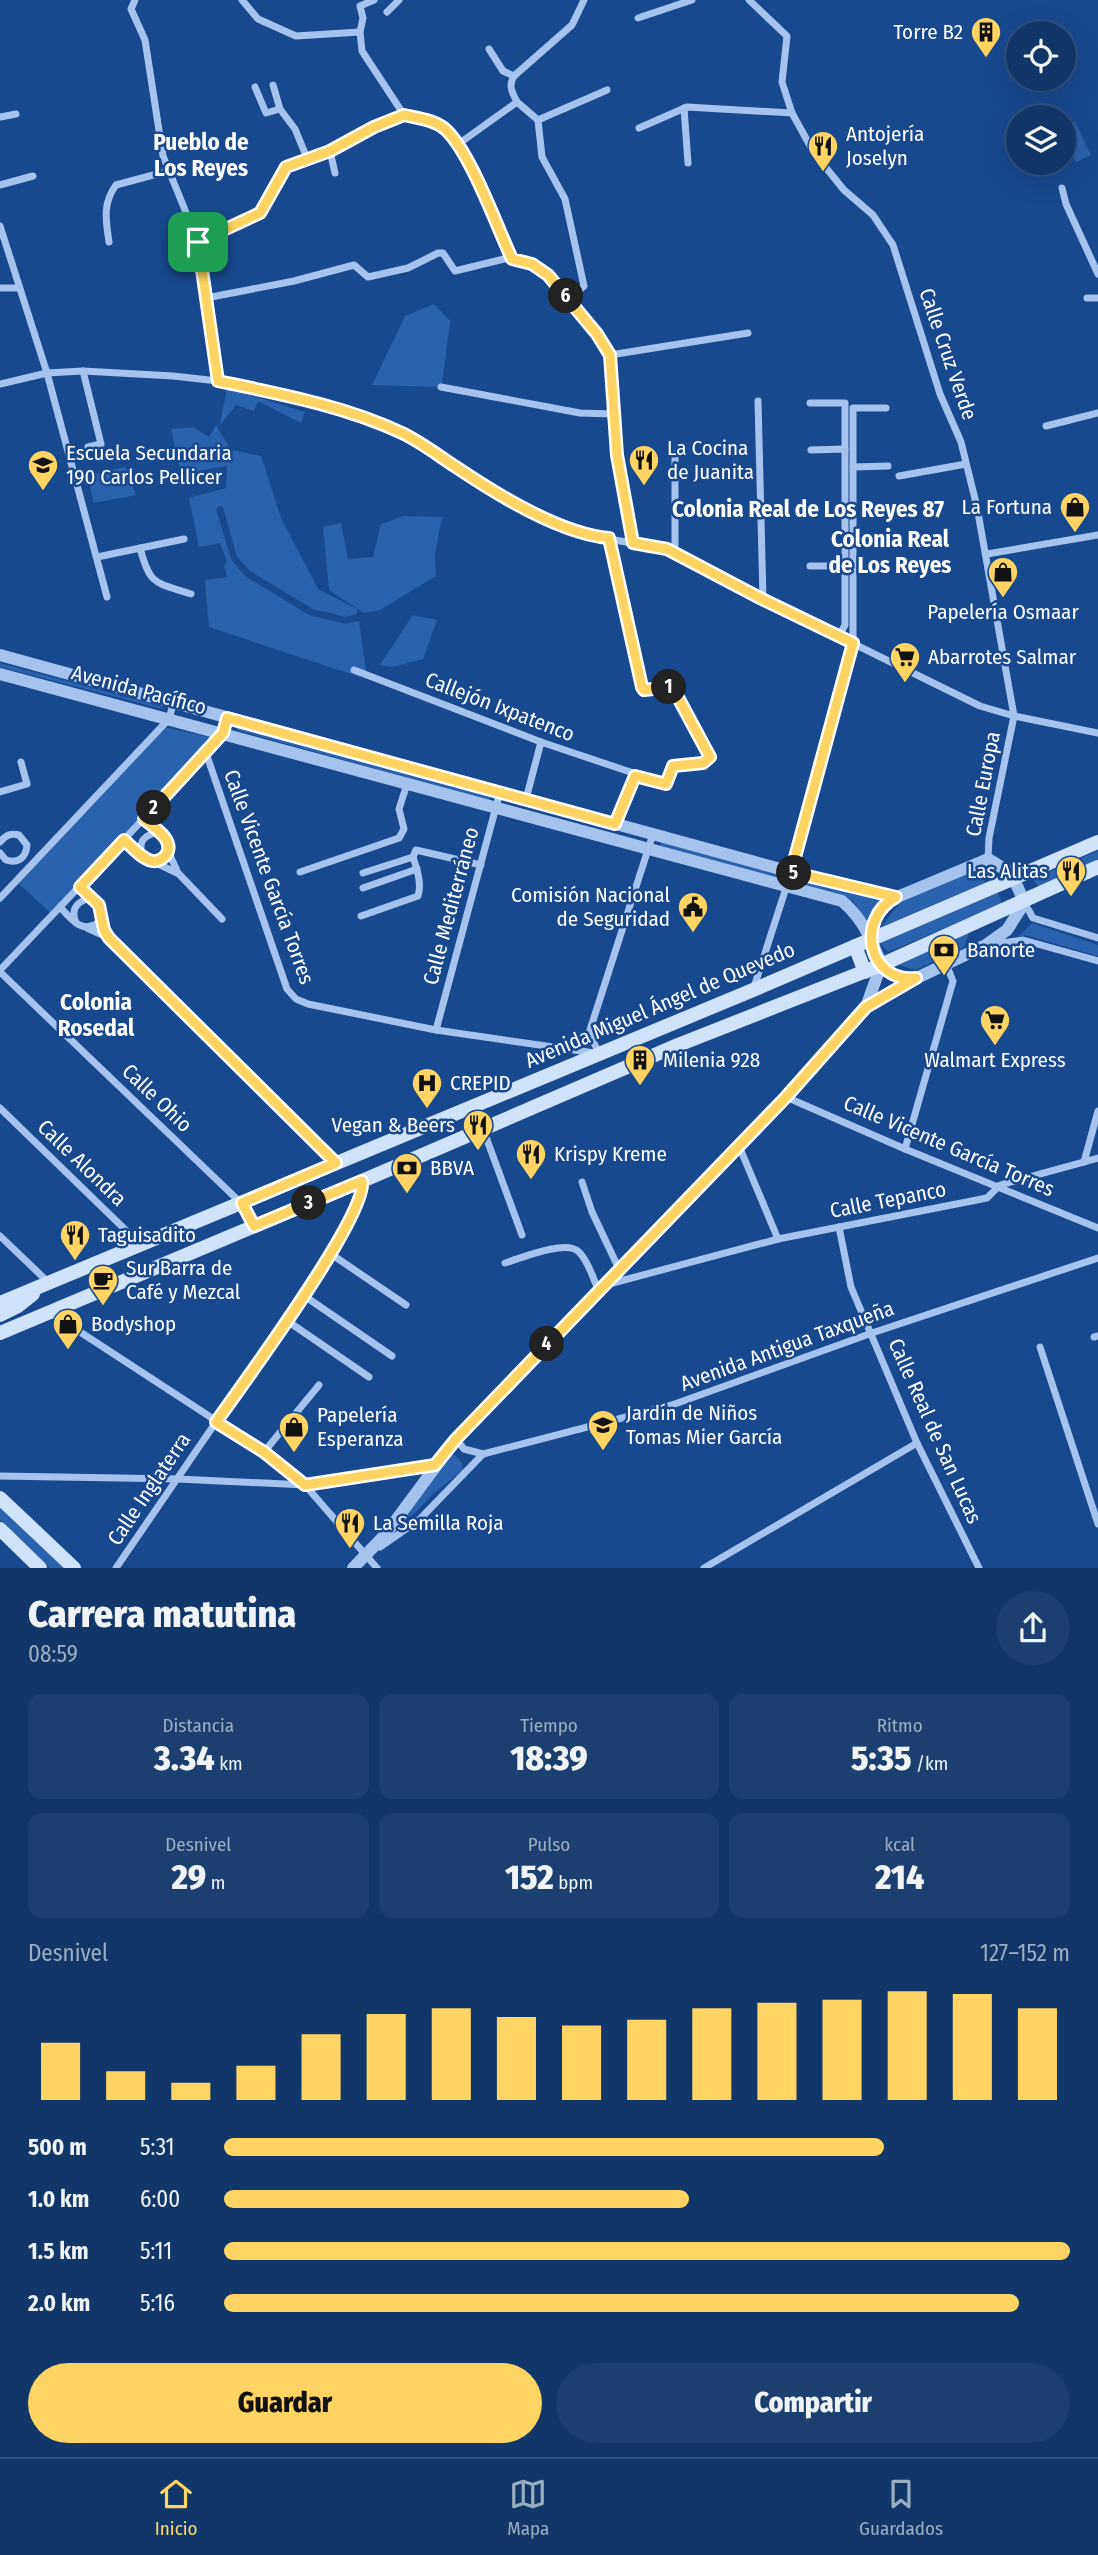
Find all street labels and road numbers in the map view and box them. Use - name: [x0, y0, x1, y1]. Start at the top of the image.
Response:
- street label: Calle Cruz Verde: [913, 285, 983, 423]
- street label: Avenida Pacífico: [69, 660, 209, 720]
- street label: Callejón Ixpatenco: [422, 667, 578, 747]
- street label: Calle Europa: [960, 729, 1006, 839]
- street label: Calle Vicente García Torres: [218, 766, 320, 988]
- street label: Calle Mediterráneo: [417, 824, 485, 988]
- street label: Avenida Miguel Ángel de Quevedo: [521, 936, 799, 1074]
- street label: Calle Ohio: [117, 1058, 197, 1138]
- street label: Calle Vicente García Torres: [840, 1090, 1058, 1202]
- street label: Calle Alondra: [32, 1114, 132, 1212]
- street label: Calle Tepanco: [828, 1176, 948, 1224]
- street label: Avenida Antigua Taxqueña: [677, 1295, 897, 1397]
- street label: Calle Real de San Lucas: [882, 1334, 988, 1528]
- street label: Calle Inglaterra: [102, 1428, 196, 1550]

